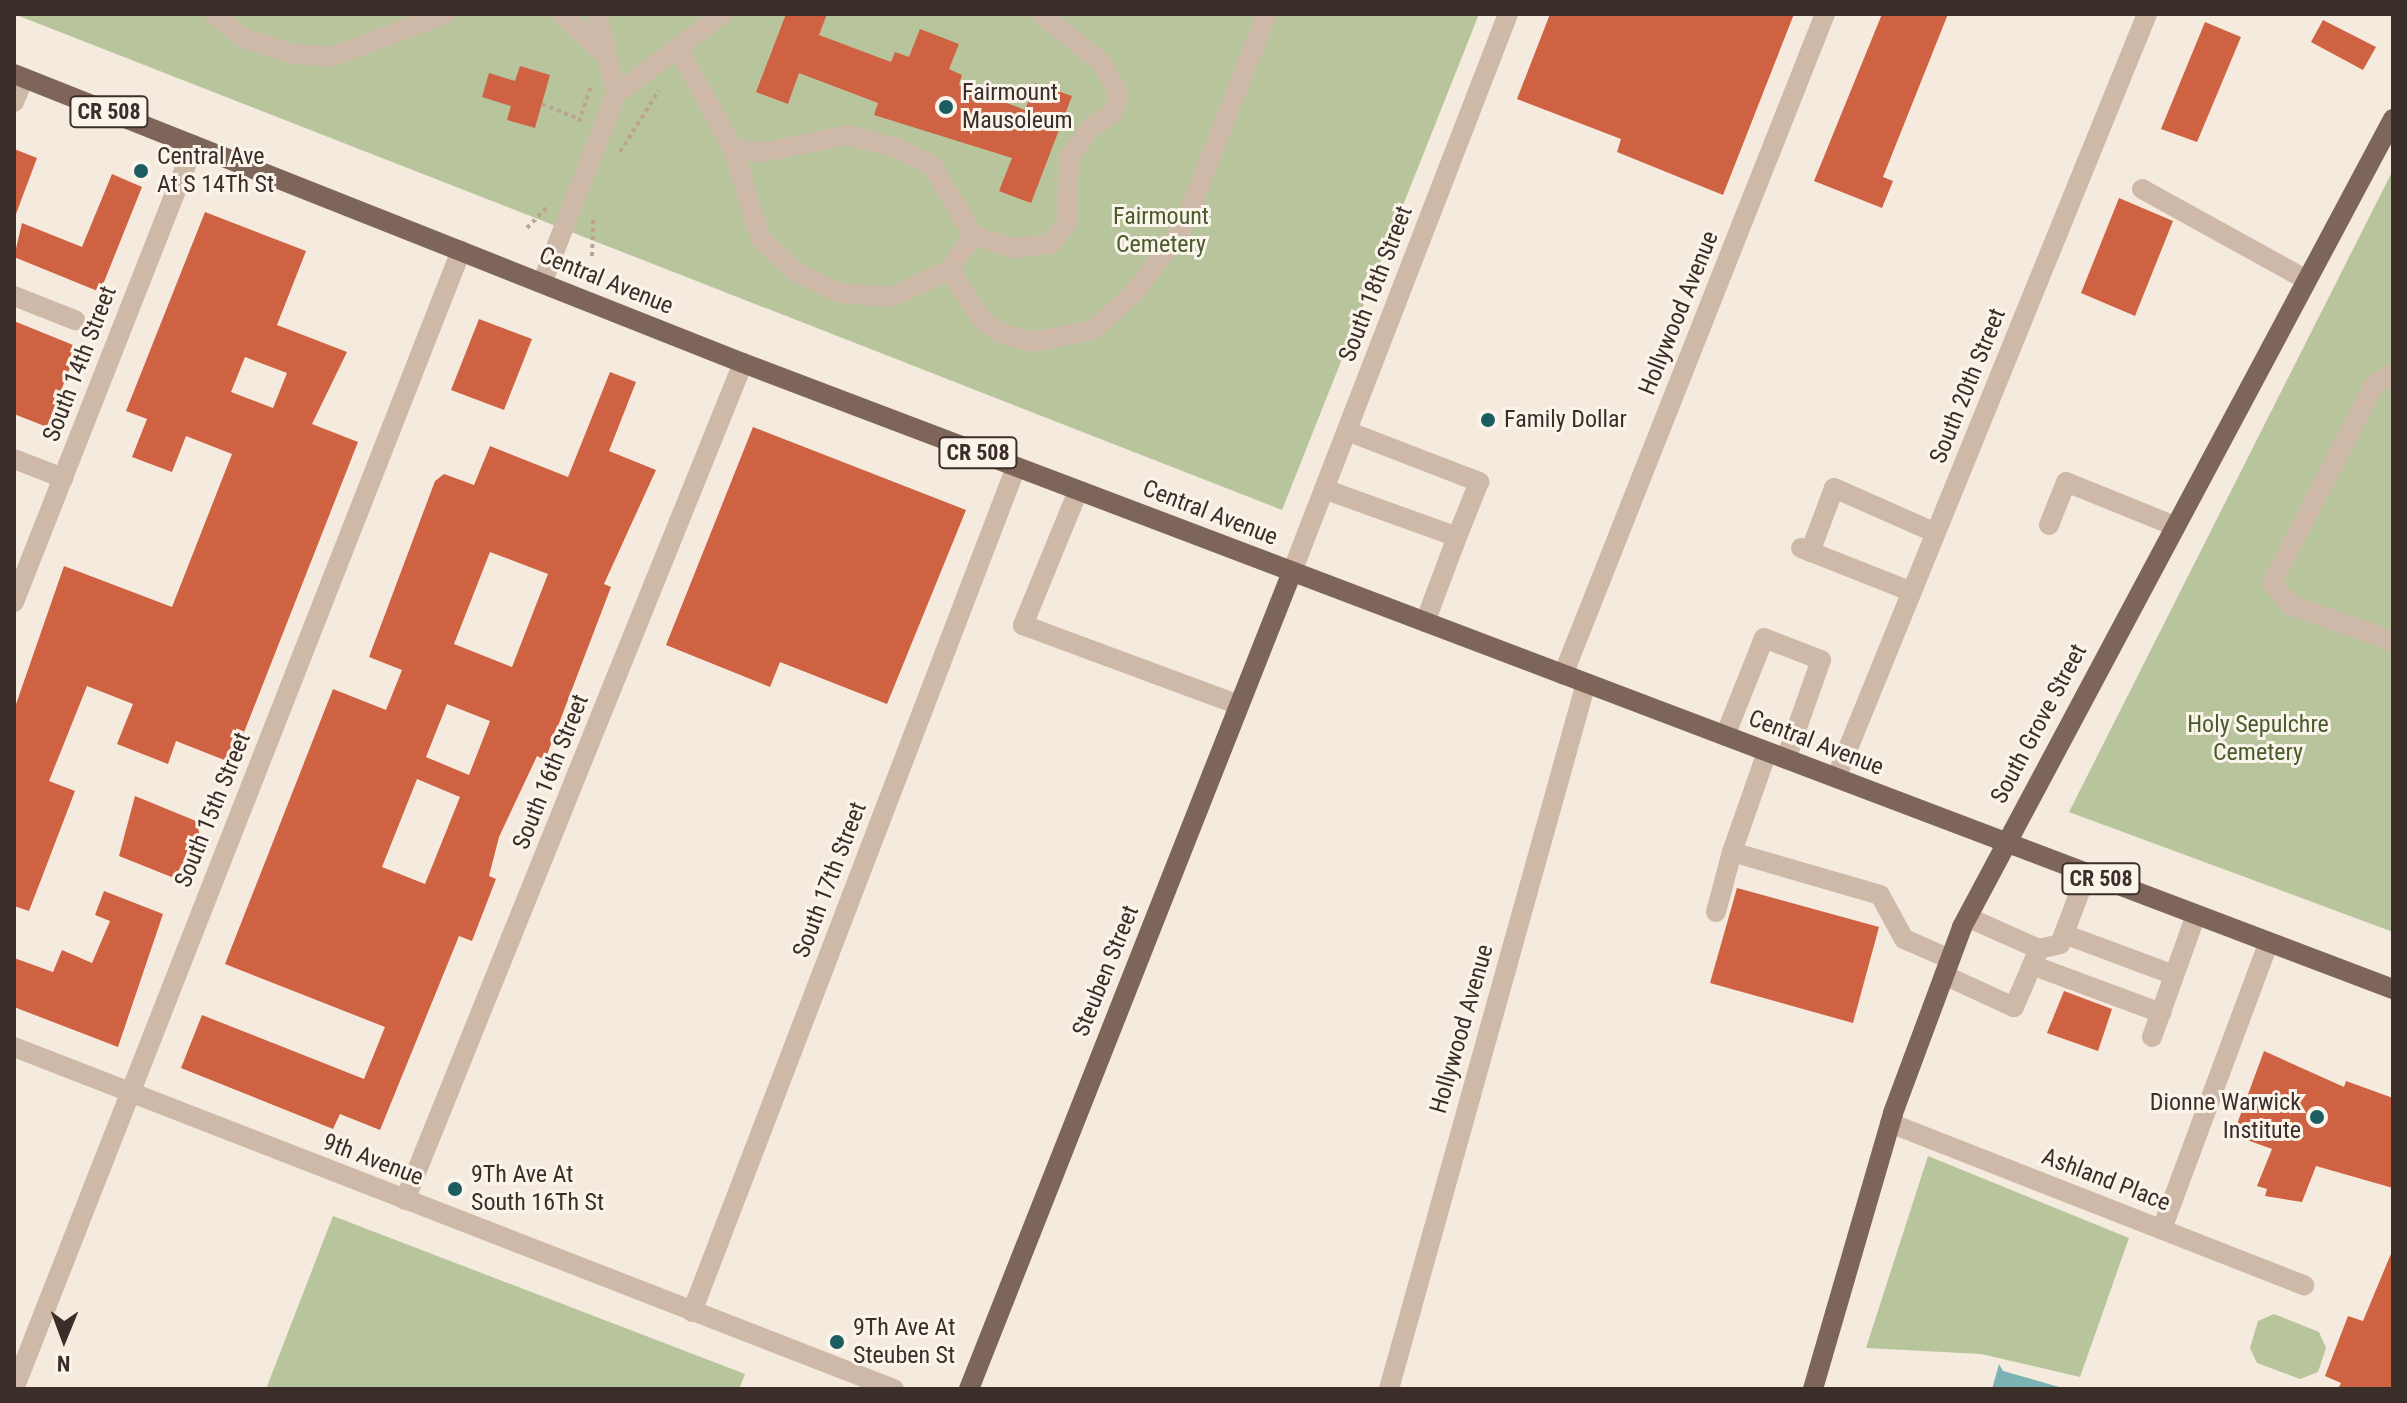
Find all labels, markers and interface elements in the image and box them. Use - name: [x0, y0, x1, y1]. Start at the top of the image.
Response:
- place label: Fairmount Mausoleum: [962, 79, 1073, 135]
- road number: CR 508: [69, 94, 149, 130]
- marker: Fairmount Mausoleum: [937, 98, 955, 116]
- place label: Central Ave At S 14Th St: [157, 143, 274, 199]
- marker: Central Ave At S 14Th St: [132, 162, 150, 180]
- street label: South 18th Street: [1333, 202, 1419, 366]
- park label: Fairmount Cemetery: [1113, 203, 1209, 259]
- street label: Hollywood Avenue: [1633, 227, 1725, 399]
- street label: Central Avenue: [535, 241, 677, 321]
- street label: South 14th Street: [37, 282, 123, 446]
- street label: South 20th Street: [1924, 304, 2012, 468]
- place label: Family Dollar: [1504, 406, 1627, 434]
- marker: Family Dollar: [1479, 411, 1497, 429]
- road number: CR 508: [938, 435, 1018, 471]
- street label: Central Avenue: [1139, 474, 1281, 552]
- street label: South Grove Street: [1985, 639, 2093, 809]
- street label: South 16th Street: [507, 690, 595, 854]
- street label: Central Avenue: [1745, 704, 1887, 782]
- park label: Holy Sepulchre Cemetery: [2187, 711, 2329, 767]
- street label: South 15th Street: [169, 728, 257, 892]
- street label: South 17th Street: [787, 798, 873, 962]
- road number: CR 508: [2061, 861, 2141, 897]
- street label: Steuben Street: [1067, 901, 1145, 1041]
- street label: Hollywood Avenue: [1424, 941, 1500, 1117]
- place label: Dionne Warwick Institute: [2150, 1089, 2301, 1145]
- marker: Dionne Warwick Institute: [2308, 1108, 2326, 1126]
- street label: 9th Avenue: [319, 1128, 427, 1192]
- street label: Ashland Place: [2038, 1142, 2174, 1218]
- place label: 9Th Ave At South 16Th St: [471, 1161, 604, 1217]
- marker: 9Th Ave At South 16Th St: [446, 1180, 464, 1198]
- north arrow: [24, 1299, 104, 1379]
- place label: 9Th Ave At Steuben St: [853, 1314, 955, 1370]
- marker: 9Th Ave At Steuben St: [828, 1333, 846, 1351]
- text: N: [57, 1351, 71, 1376]

